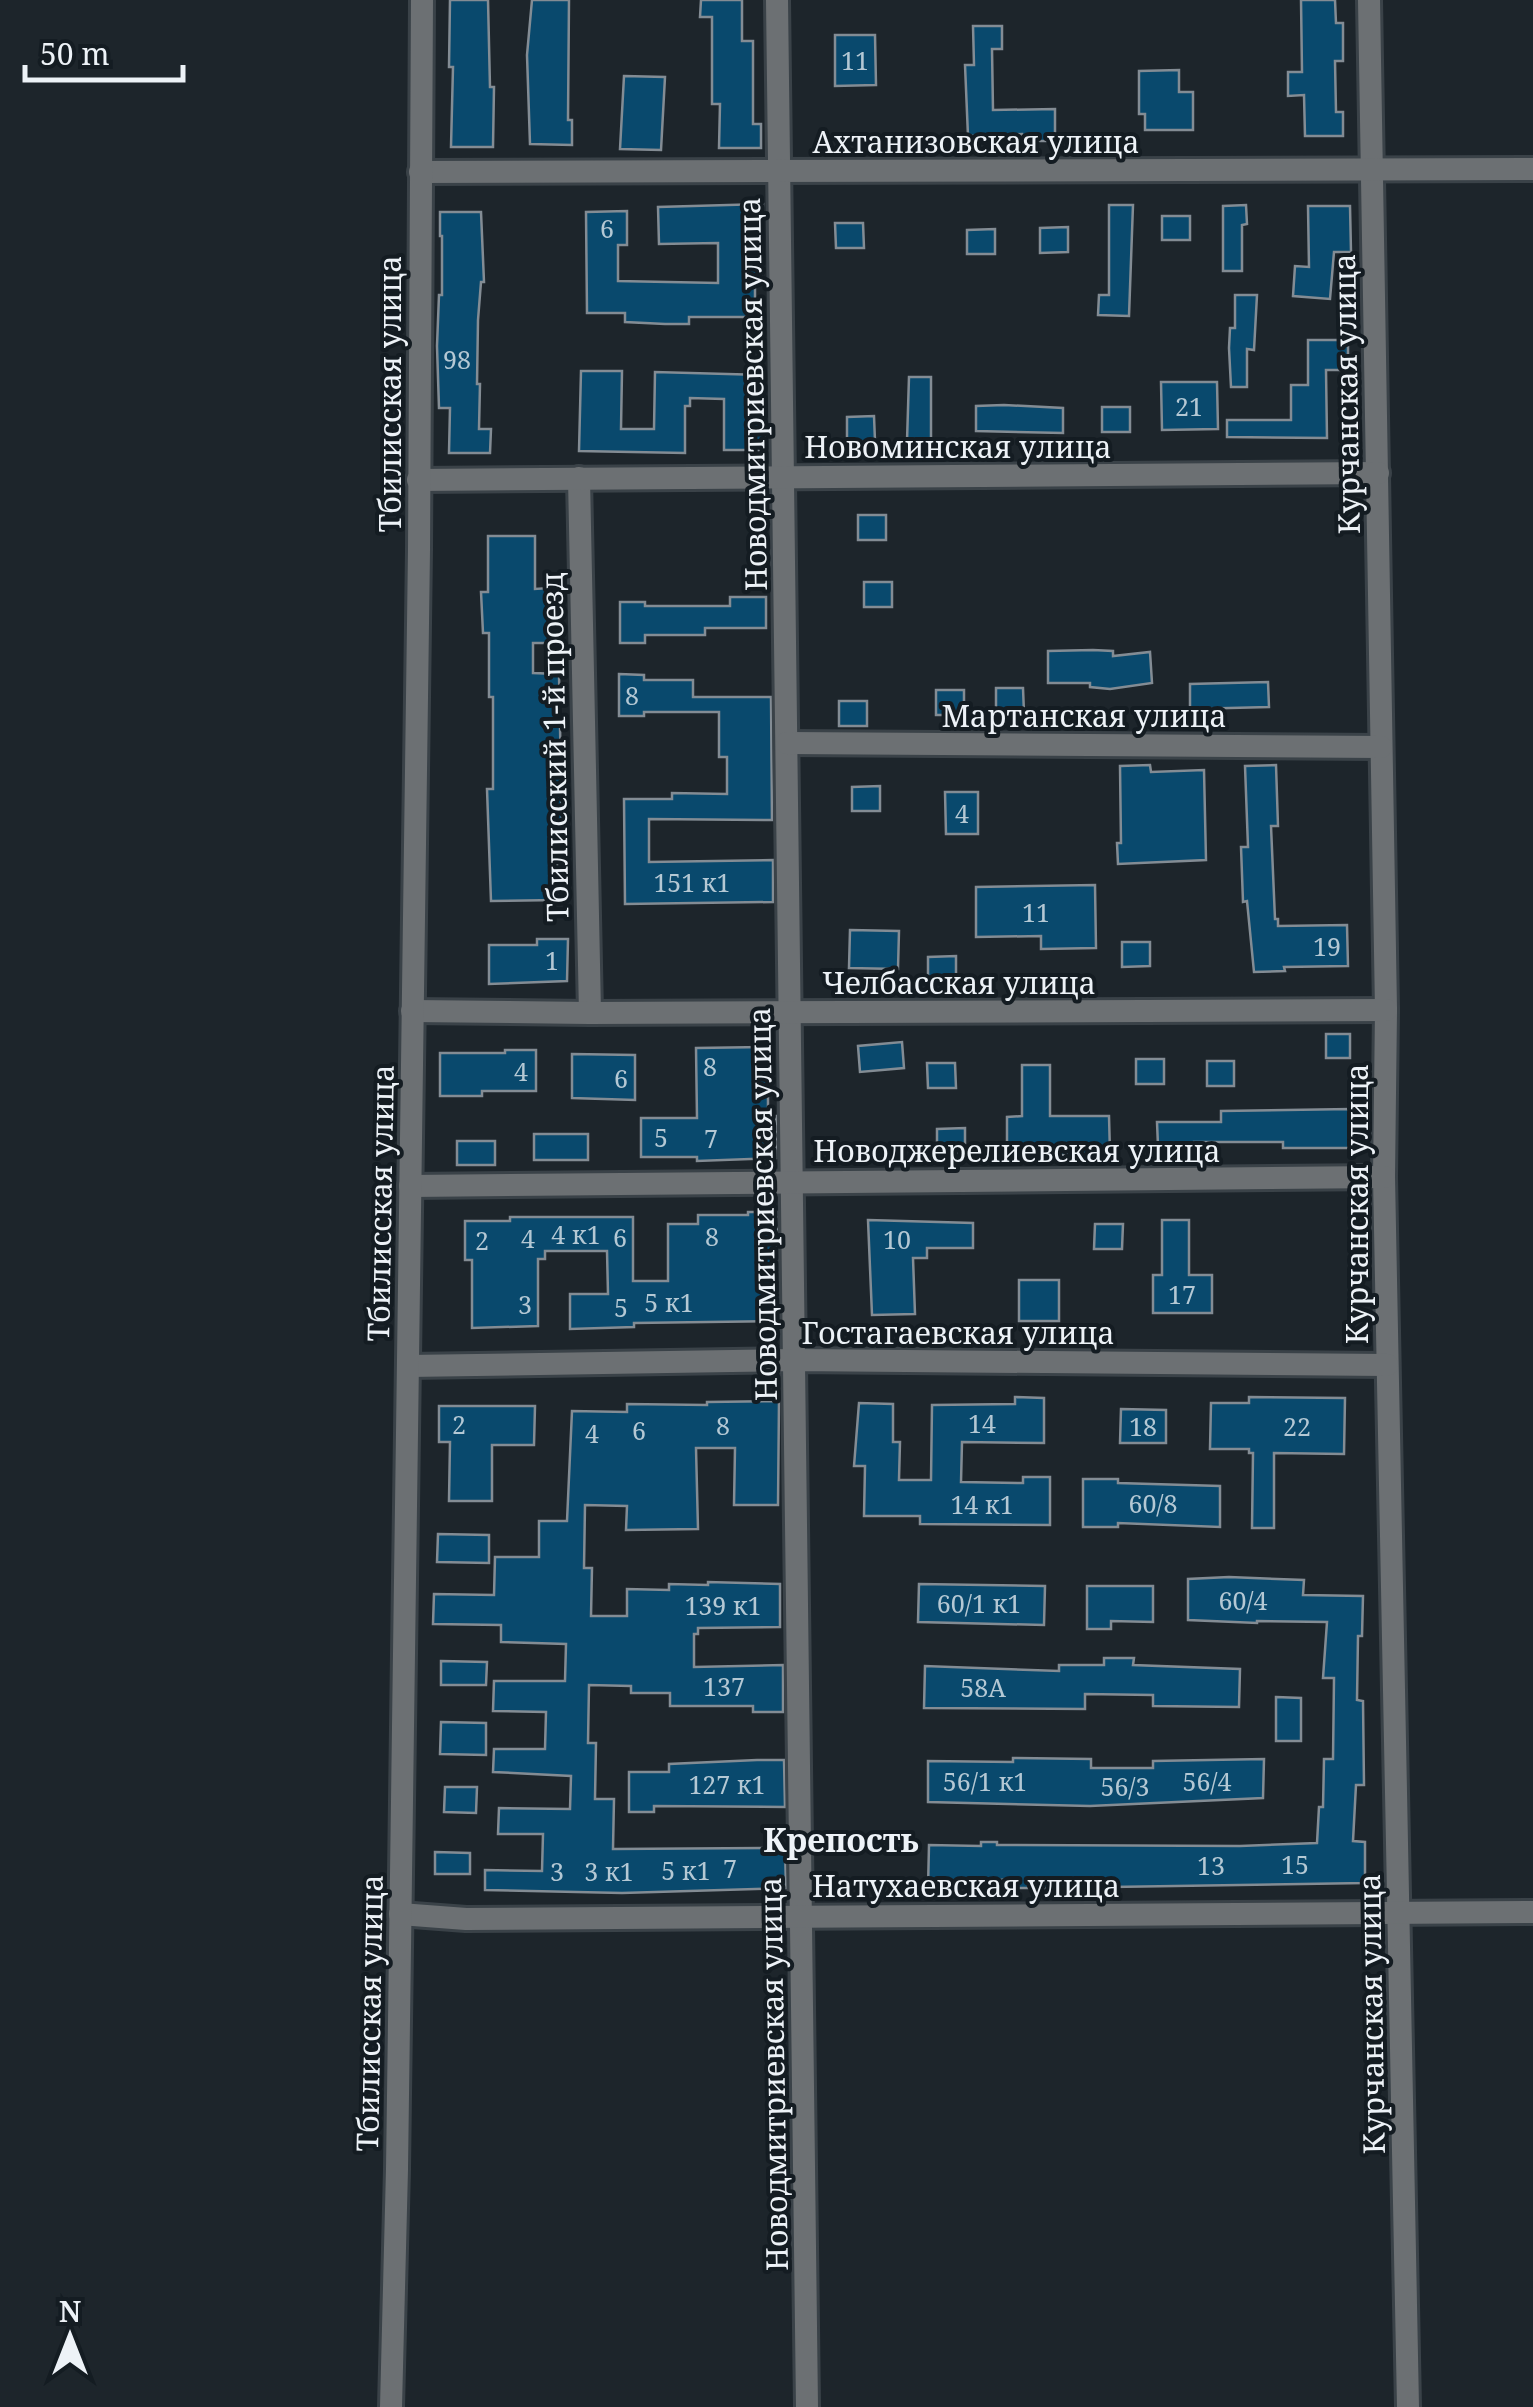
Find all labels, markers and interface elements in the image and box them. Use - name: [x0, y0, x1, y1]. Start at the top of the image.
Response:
- scale bar: [25, 20, 182, 82]
- text: 50 m: [40, 33, 110, 74]
- house number: 11: [841, 43, 869, 77]
- street label: Ахтанизовская улица: [812, 121, 1140, 162]
- street label: Новодмитриевская улица: [728, 197, 776, 591]
- house number: 6: [600, 211, 614, 245]
- street label: Курчанская улица: [1323, 253, 1369, 535]
- street label: Тбилисская улица: [369, 256, 410, 533]
- house number: 98: [443, 342, 471, 376]
- house number: 21: [1175, 389, 1203, 423]
- street label: Новоминская улица: [804, 426, 1112, 467]
- street label: Тбилисский 1-й проезд: [530, 572, 578, 922]
- house number: 8: [625, 678, 639, 712]
- street label: Мартанская улица: [941, 695, 1227, 736]
- house number: 4: [955, 796, 969, 830]
- house number: 151 к1: [653, 865, 731, 899]
- house number: 11: [1022, 895, 1050, 929]
- house number: 19: [1313, 929, 1341, 963]
- house number: 1: [545, 943, 559, 977]
- street label: Челбасская улица: [822, 962, 1096, 1003]
- street label: Новодмитриевская улица: [738, 1007, 786, 1401]
- house number: 8: [703, 1049, 717, 1083]
- house number: 4: [514, 1054, 528, 1088]
- house number: 6: [614, 1061, 628, 1095]
- street label: Тбилисская улица: [357, 1064, 403, 1342]
- street label: Курчанская улица: [1336, 1064, 1377, 1344]
- house number: 5: [654, 1120, 668, 1154]
- house number: 7: [704, 1121, 718, 1155]
- street label: Новоджерелиевская улица: [813, 1130, 1221, 1171]
- house number: 4 к1: [551, 1217, 601, 1251]
- house number: 8: [705, 1219, 719, 1253]
- house number: 6: [613, 1220, 627, 1254]
- house number: 4: [521, 1221, 535, 1255]
- house number: 10: [883, 1222, 911, 1256]
- house number: 2: [475, 1223, 489, 1257]
- house number: 17: [1168, 1277, 1196, 1311]
- house number: 5 к1: [644, 1285, 694, 1319]
- house number: 3: [518, 1287, 532, 1321]
- house number: 5: [614, 1290, 628, 1324]
- street label: Гостагаевская улица: [801, 1312, 1115, 1353]
- house number: 14: [968, 1406, 996, 1440]
- house number: 2: [452, 1407, 466, 1441]
- house number: 8: [716, 1408, 730, 1442]
- house number: 18: [1129, 1409, 1157, 1443]
- house number: 22: [1283, 1409, 1311, 1443]
- house number: 6: [632, 1413, 646, 1447]
- house number: 4: [585, 1416, 599, 1450]
- house number: 60/8: [1128, 1486, 1178, 1520]
- house number: 14 к1: [950, 1487, 1014, 1521]
- house number: 60/4: [1218, 1583, 1268, 1617]
- house number: 60/1 к1: [937, 1586, 1021, 1620]
- house number: 139 к1: [684, 1588, 762, 1622]
- house number: 137: [703, 1669, 745, 1703]
- house number: 58А: [960, 1670, 1006, 1704]
- house number: 56/1 к1: [943, 1764, 1027, 1798]
- house number: 56/4: [1182, 1764, 1232, 1798]
- house number: 127 к1: [688, 1767, 766, 1801]
- house number: 56/3: [1100, 1769, 1150, 1803]
- district label: Крепость: [763, 1818, 919, 1861]
- house number: 15: [1281, 1847, 1309, 1881]
- house number: 13: [1197, 1848, 1225, 1882]
- house number: 7: [723, 1851, 737, 1885]
- house number: 5 к1: [661, 1853, 711, 1887]
- house number: 3: [550, 1854, 564, 1888]
- house number: 3 к1: [584, 1854, 634, 1888]
- street label: Натухаевская улица: [812, 1865, 1120, 1906]
- street label: Курчанская улица: [1348, 1873, 1394, 2155]
- street label: Тбилисская улица: [346, 1874, 392, 2152]
- street label: Новодмитриевская улица: [749, 1877, 797, 2271]
- north arrow: [20, 2287, 120, 2387]
- text: N: [59, 2292, 81, 2330]

